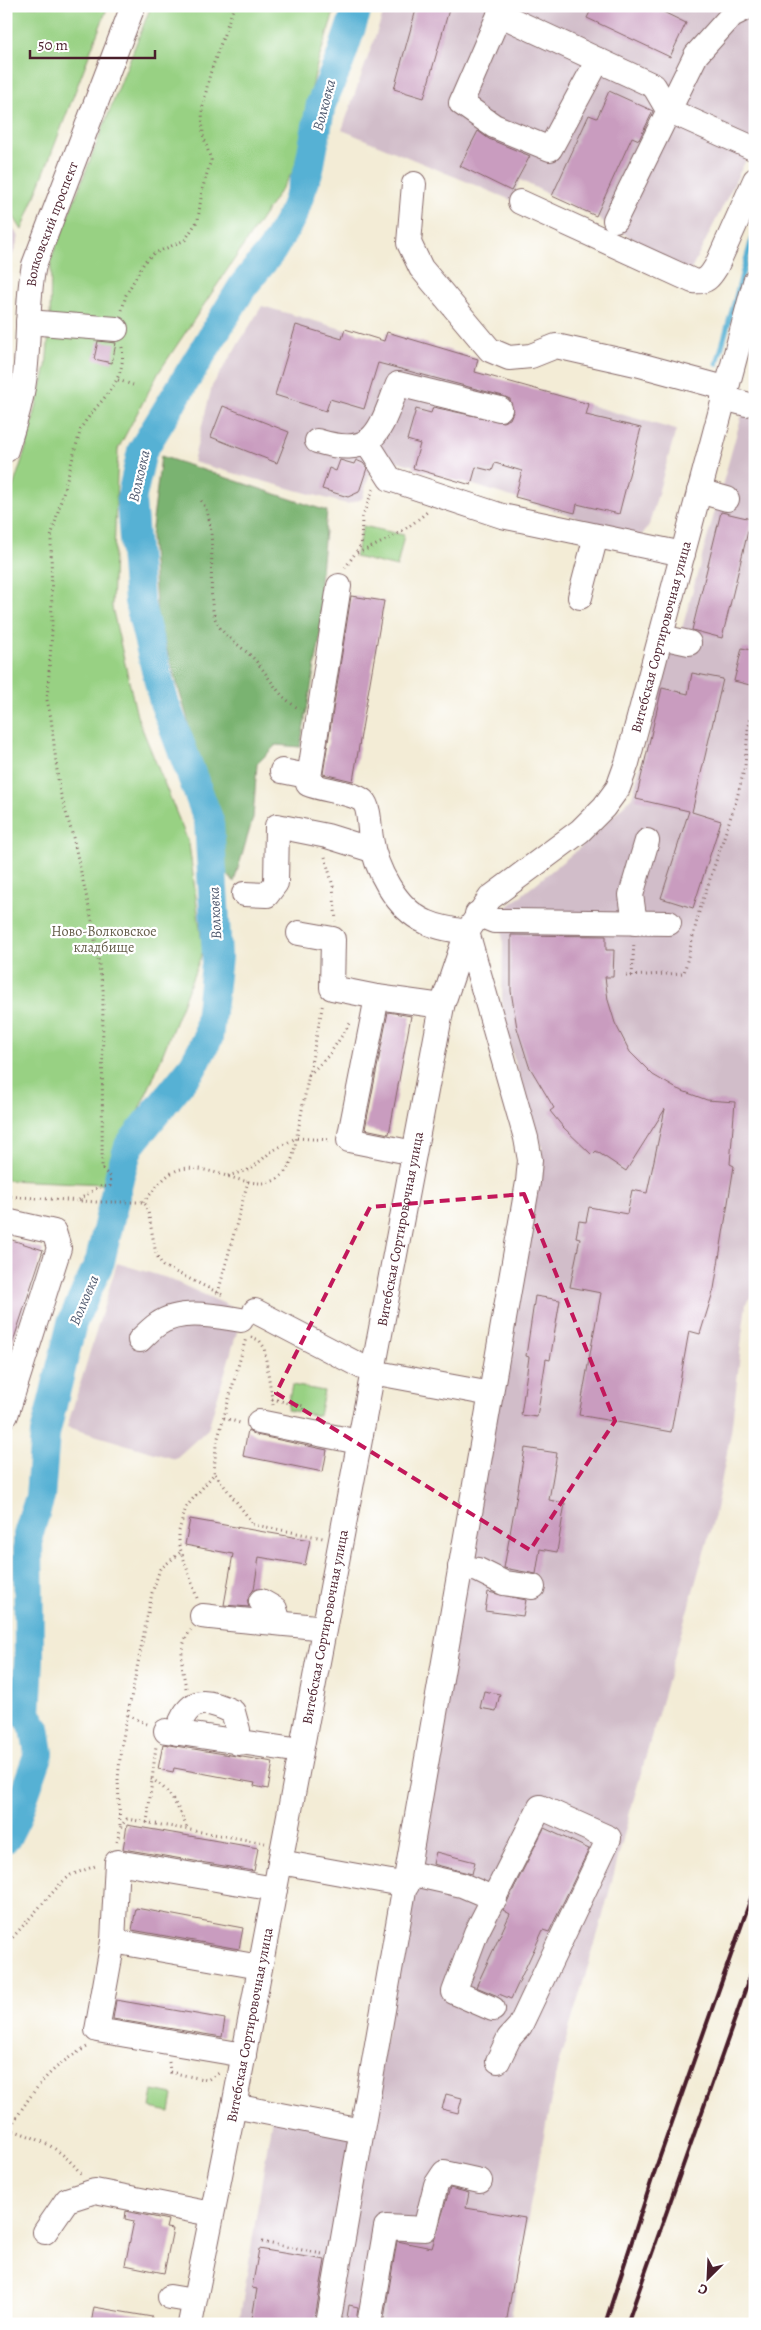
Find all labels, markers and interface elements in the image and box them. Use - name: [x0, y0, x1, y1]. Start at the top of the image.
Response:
- scale bar: [30, 28, 155, 60]
- text: 50 m: [38, 35, 68, 55]
- water label: Волковка: [308, 77, 340, 133]
- street label: Волковский проспект: [21, 159, 82, 288]
- water label: Волковка: [123, 448, 155, 504]
- street label: Витебская Сортировочная улица: [626, 538, 695, 735]
- water label: Волковка: [204, 886, 226, 940]
- park label: Ново-Волковское кладбище: [51, 922, 157, 957]
- street label: Витебская Сортировочная улица: [372, 1129, 428, 1328]
- water label: Волковка: [65, 1272, 103, 1328]
- street label: Витебская Сортировочная улица: [297, 1527, 352, 1726]
- street label: Витебская Сортировочная улица: [221, 1925, 277, 2124]
- north arrow: [684, 2252, 734, 2302]
- text: С: [695, 2279, 711, 2300]

